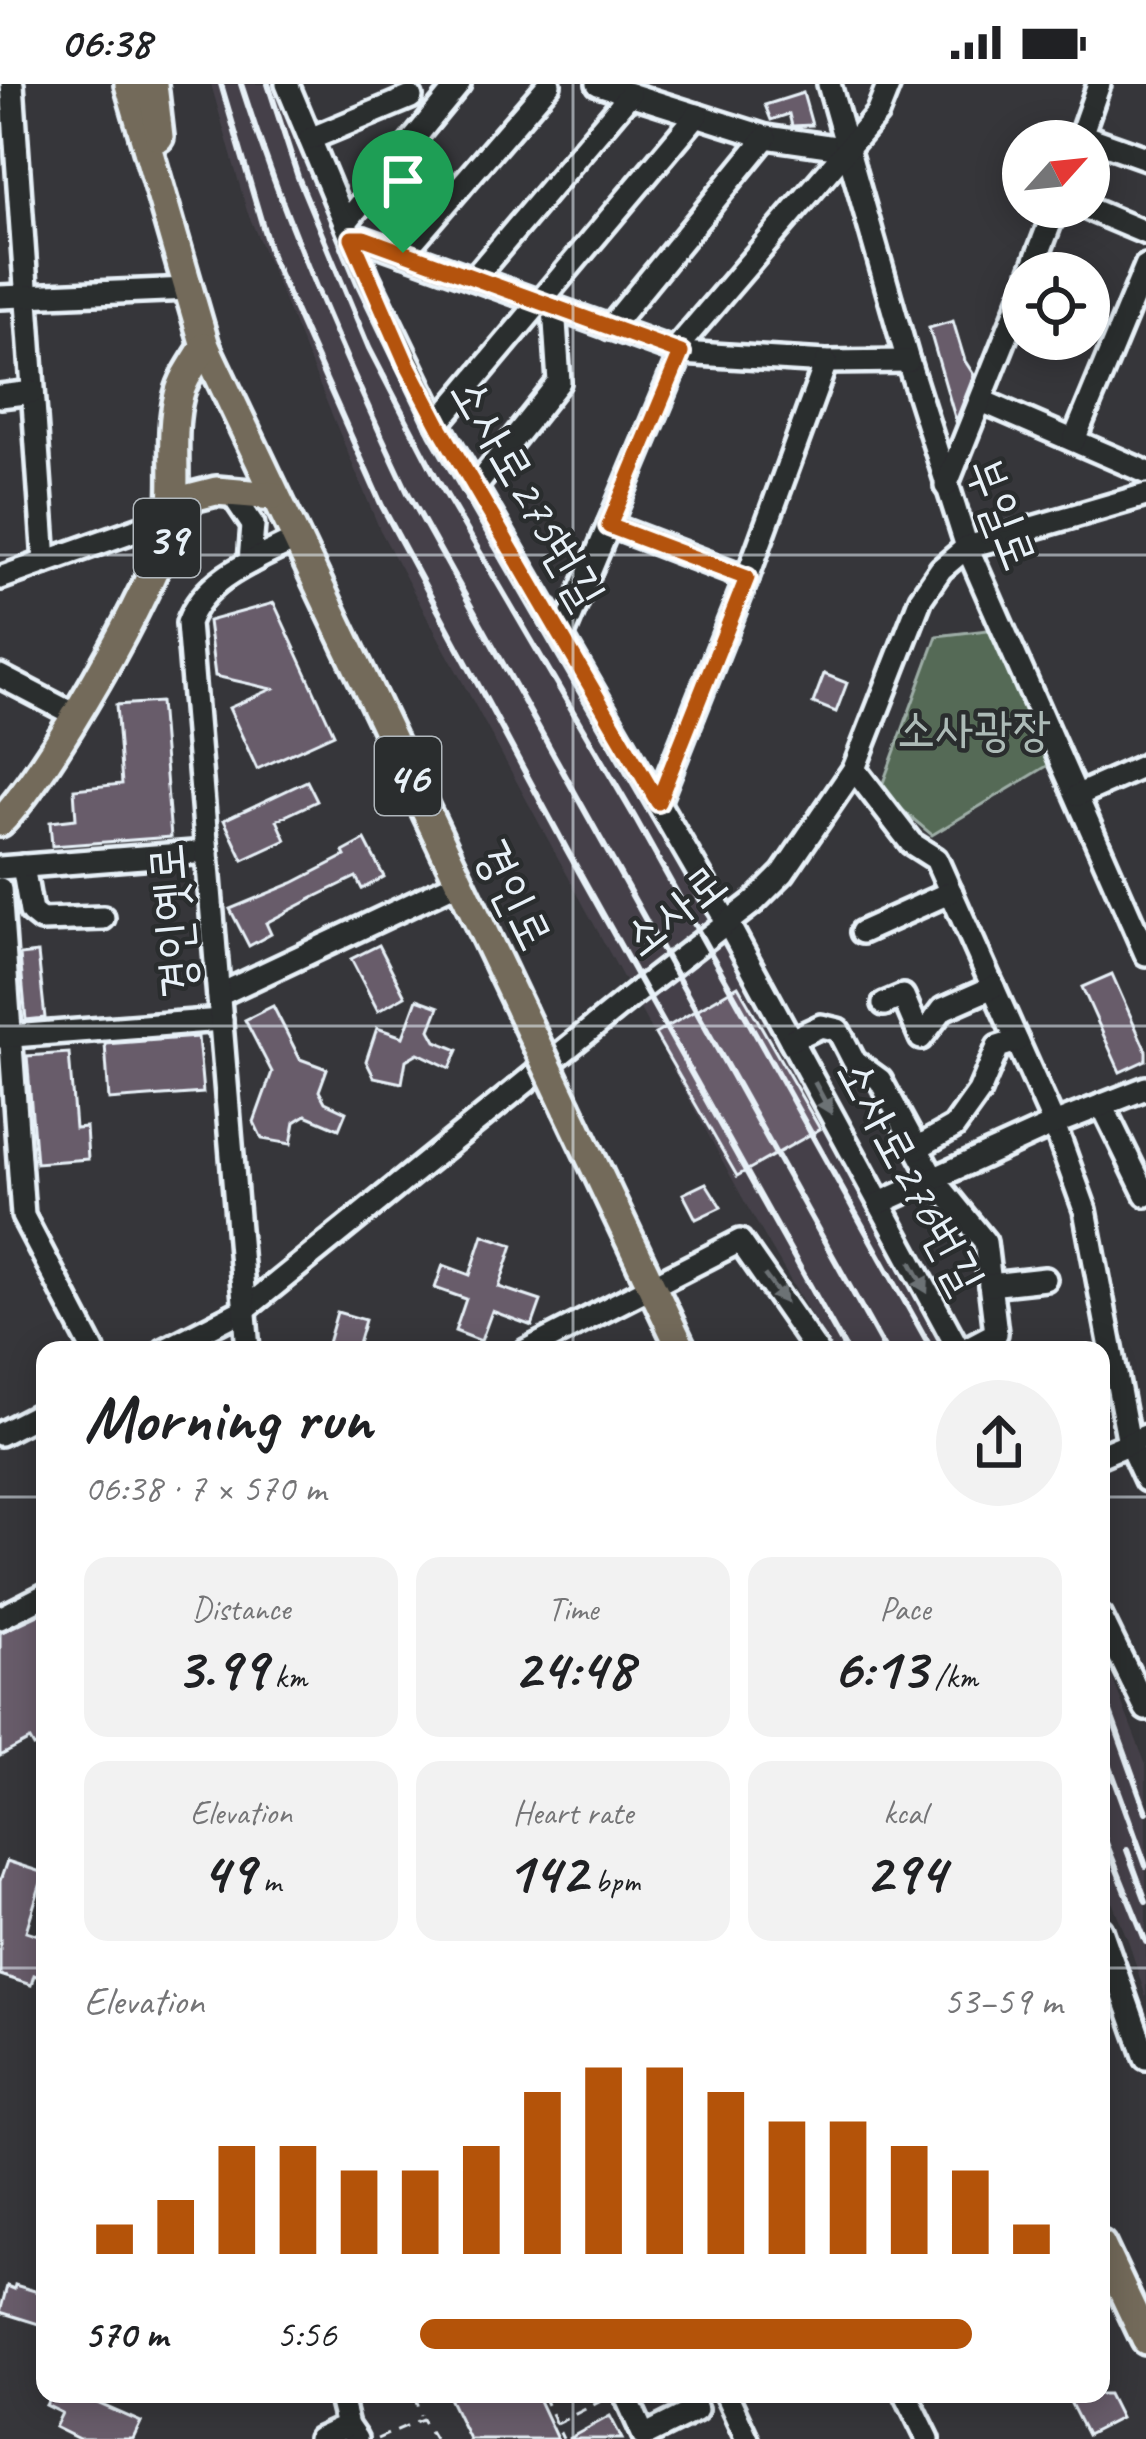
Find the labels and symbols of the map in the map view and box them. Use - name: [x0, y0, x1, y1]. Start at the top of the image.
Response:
- north arrow: [1002, 120, 1110, 228]
- pin: [352, 130, 454, 253]
- street label: 소사로275번길: [438, 366, 619, 619]
- street label: 부일로: [953, 449, 1051, 578]
- road number: 39: [134, 499, 200, 577]
- park label: 소사광장: [897, 699, 1051, 759]
- road number: 46: [375, 737, 441, 815]
- street label: 경인로: [462, 829, 566, 960]
- street label: 경인옛로: [135, 841, 209, 1000]
- street label: 소사로: [610, 850, 739, 969]
- street label: 소사로276번길: [824, 1048, 998, 1303]
- one-way arrow: [812, 1081, 833, 1116]
- one-way arrow: [908, 1259, 929, 1294]
- one-way arrow: [763, 1273, 787, 1305]

